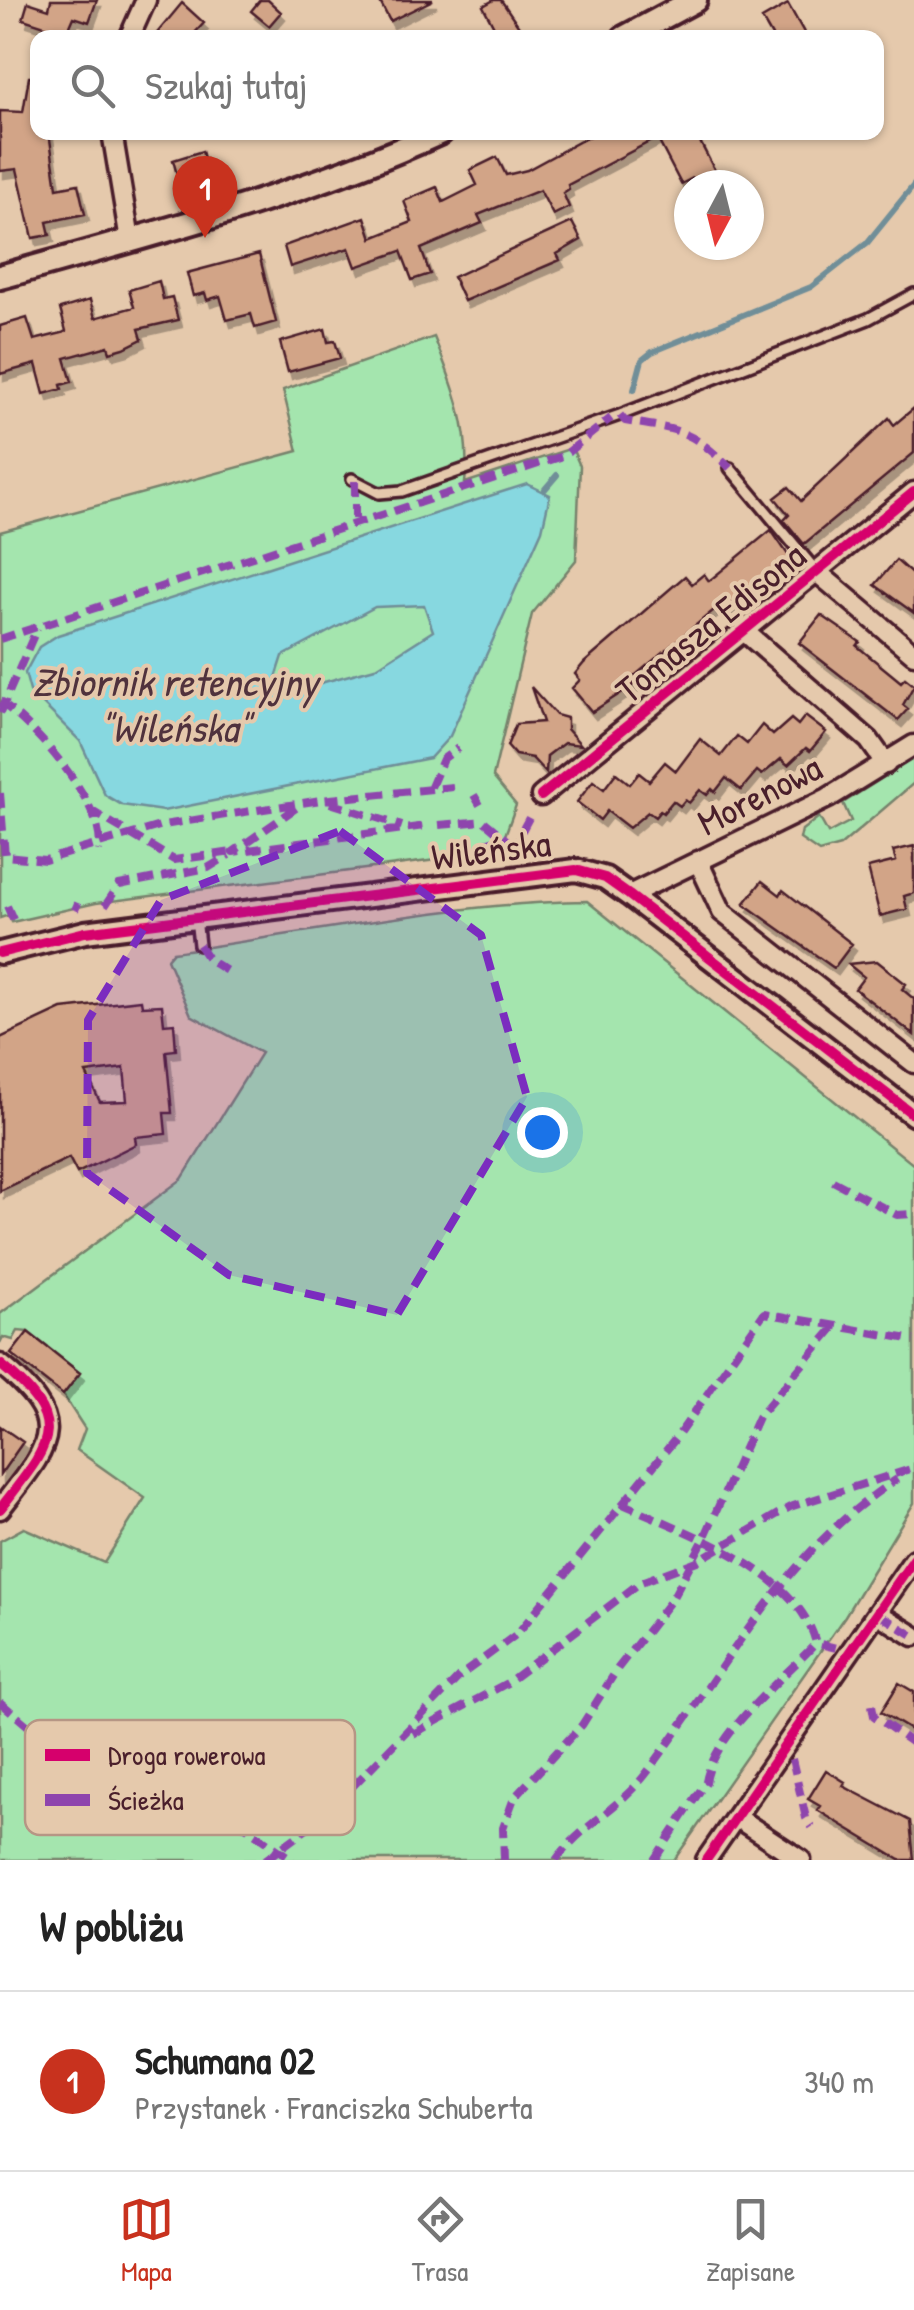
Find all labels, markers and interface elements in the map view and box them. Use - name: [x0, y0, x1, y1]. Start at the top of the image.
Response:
- search box: [30, 30, 884, 140]
- icon: search: [65, 58, 120, 113]
- text: Szukaj tutaj: [145, 59, 307, 111]
- pin: 1: [172, 156, 238, 238]
- north arrow: [674, 170, 764, 260]
- street label: Tomasza Edisona: [604, 529, 816, 715]
- water label: Zbiornik retencyjny "Wileńska": [32, 654, 322, 754]
- street label: Morenowa: [688, 741, 830, 847]
- street label: Wileńska: [428, 816, 554, 882]
- your location: [517, 1107, 568, 1158]
- legend: [25, 1720, 355, 1835]
- text: Droga rowerowa: [108, 1736, 265, 1774]
- text: Ścieżka: [108, 1781, 184, 1819]
- text: W pobliżu: [40, 1897, 183, 1954]
- text: Schumana 02: [135, 2034, 315, 2086]
- text: 1: [67, 2060, 78, 2103]
- text: 340 m: [804, 2060, 874, 2103]
- text: Przystanek · Franciszka Schuberta: [135, 2086, 533, 2129]
- tab: Mapa: [119, 2192, 174, 2290]
- tab: Trasa: [412, 2192, 468, 2290]
- tab: Zapisane: [706, 2192, 795, 2290]

